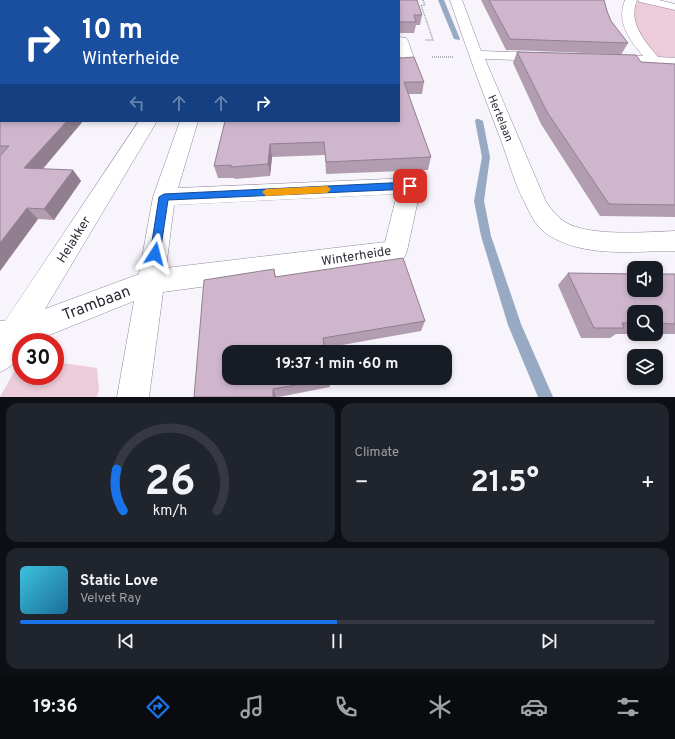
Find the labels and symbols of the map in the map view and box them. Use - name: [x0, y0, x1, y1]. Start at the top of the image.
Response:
- street label: Hertelaan: [484, 93, 516, 144]
- pin: [393, 169, 427, 203]
- street label: Heiakker: [54, 214, 95, 266]
- position arrow: [134, 233, 176, 275]
- street label: Winterheide: [320, 244, 392, 270]
- street label: Trambaan: [60, 282, 134, 326]
- speed limit sign: 30: [12, 333, 64, 385]

